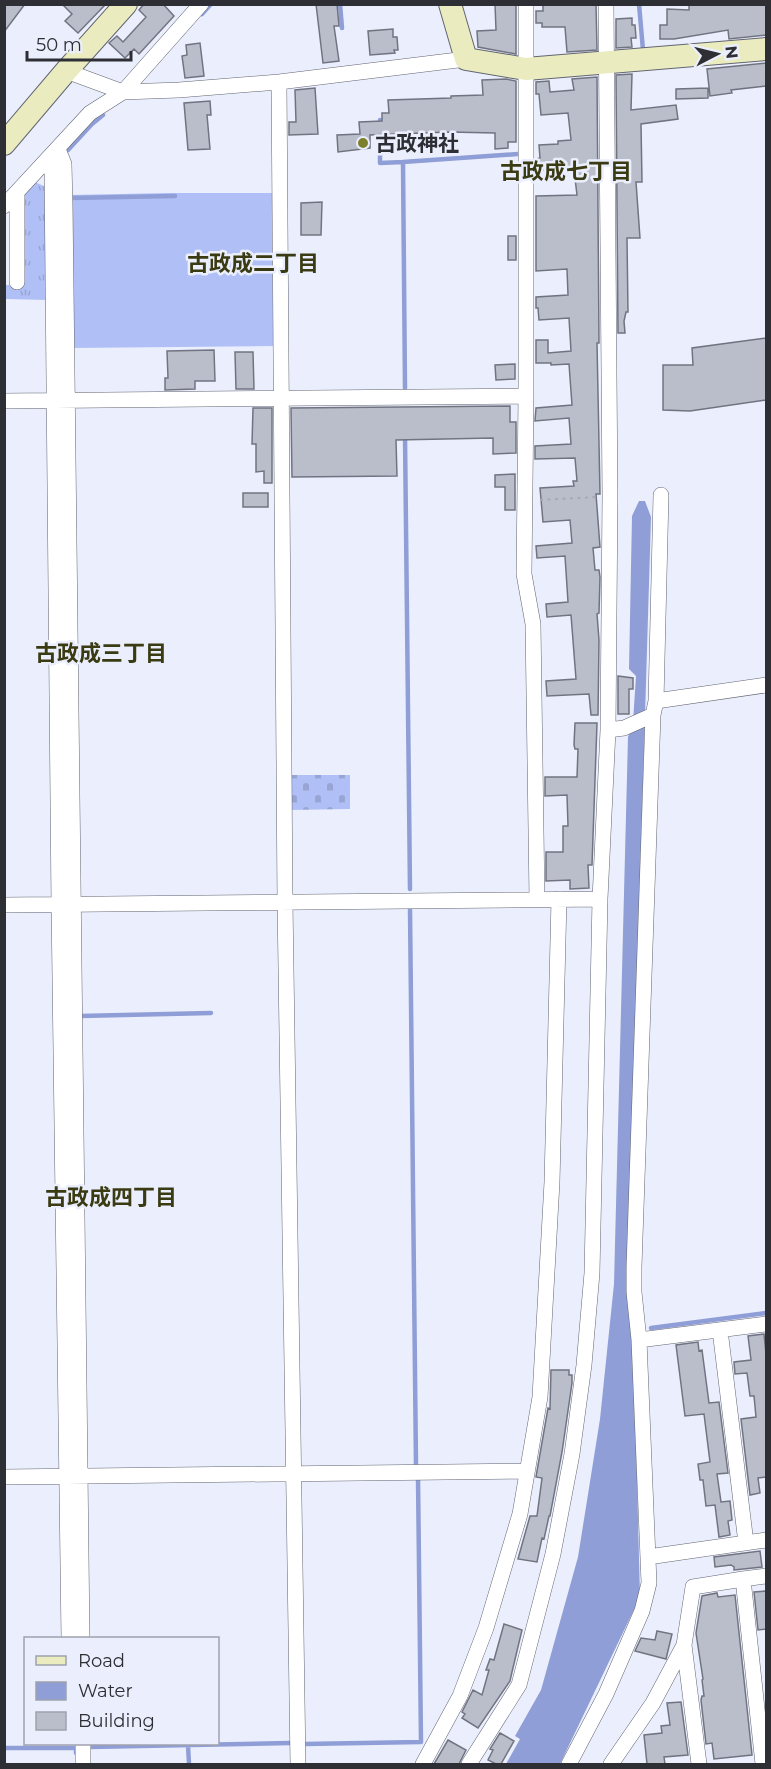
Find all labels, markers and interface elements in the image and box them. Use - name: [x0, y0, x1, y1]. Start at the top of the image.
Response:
- scale bar: [27, 24, 130, 62]
- north arrow: [687, 24, 747, 84]
- text: 50 m: [36, 34, 82, 56]
- text: N: [721, 45, 742, 60]
- place label: 古政神社: [375, 131, 459, 156]
- marker: 古政神社: [356, 136, 370, 150]
- district label: 古政成七丁目: [500, 158, 632, 185]
- district label: 古政成二丁目: [187, 250, 319, 277]
- district label: 古政成三丁目: [35, 640, 167, 667]
- district label: 古政成四丁目: [45, 1184, 177, 1211]
- legend: [24, 1637, 219, 1745]
- text: Road: [78, 1650, 125, 1672]
- text: Water: [78, 1680, 133, 1702]
- text: Building: [78, 1710, 155, 1732]

